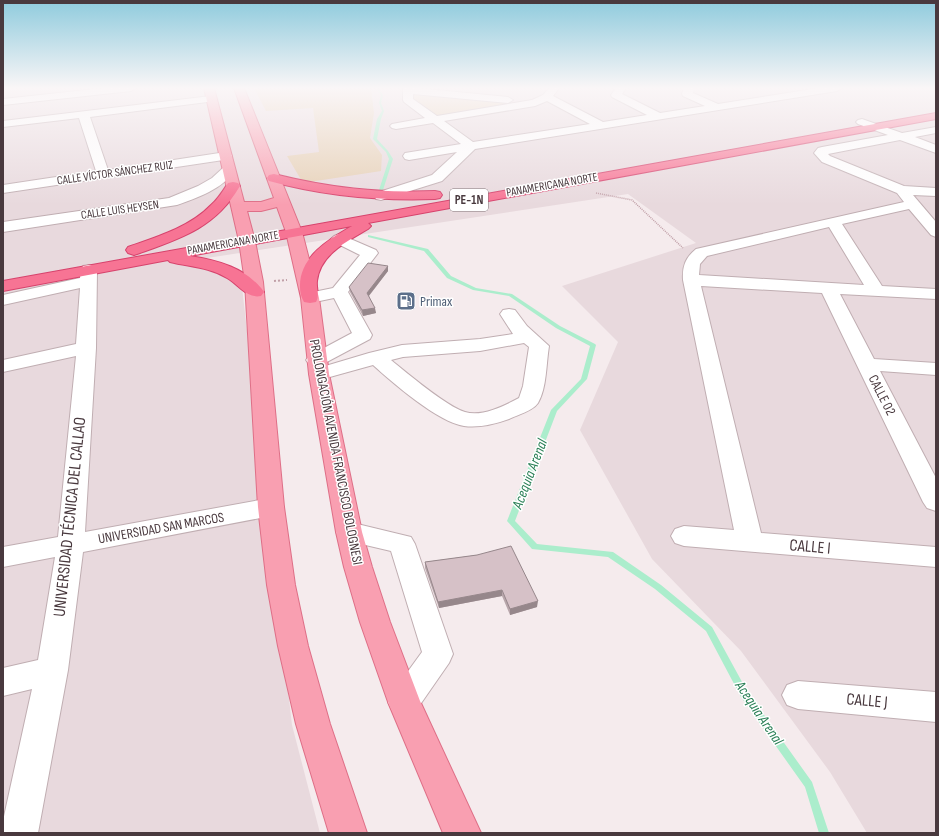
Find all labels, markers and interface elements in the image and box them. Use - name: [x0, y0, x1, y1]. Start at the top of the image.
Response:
- street label: CALLE VÍCTOR SÁNCHEZ RUIZ: [56, 157, 174, 189]
- street label: PANAMERICANA NORTE: [505, 170, 599, 200]
- road number: PE-1N: [450, 189, 488, 211]
- street label: CALLE LUIS HEYSEN: [80, 197, 160, 223]
- street label: PANAMERICANA NORTE: [186, 228, 280, 258]
- fuel station icon: Primax: [395, 290, 417, 312]
- place label: Primax: [420, 293, 453, 310]
- street label: PROLONGACIÓN AVENIDA FRANCISCO BOLOGNESI: [306, 338, 366, 566]
- street label: CALLE 02: [865, 372, 899, 418]
- street label: UNIVERSIDAD TÉCNICA DEL CALLAO: [50, 416, 90, 618]
- water label: Acequia Arenal: [508, 435, 552, 512]
- street label: UNIVERSIDAD SAN MARCOS: [97, 509, 225, 547]
- street label: CALLE I: [789, 535, 831, 559]
- water label: Acequia Arenal: [730, 677, 788, 750]
- street label: CALLE J: [846, 689, 888, 713]

